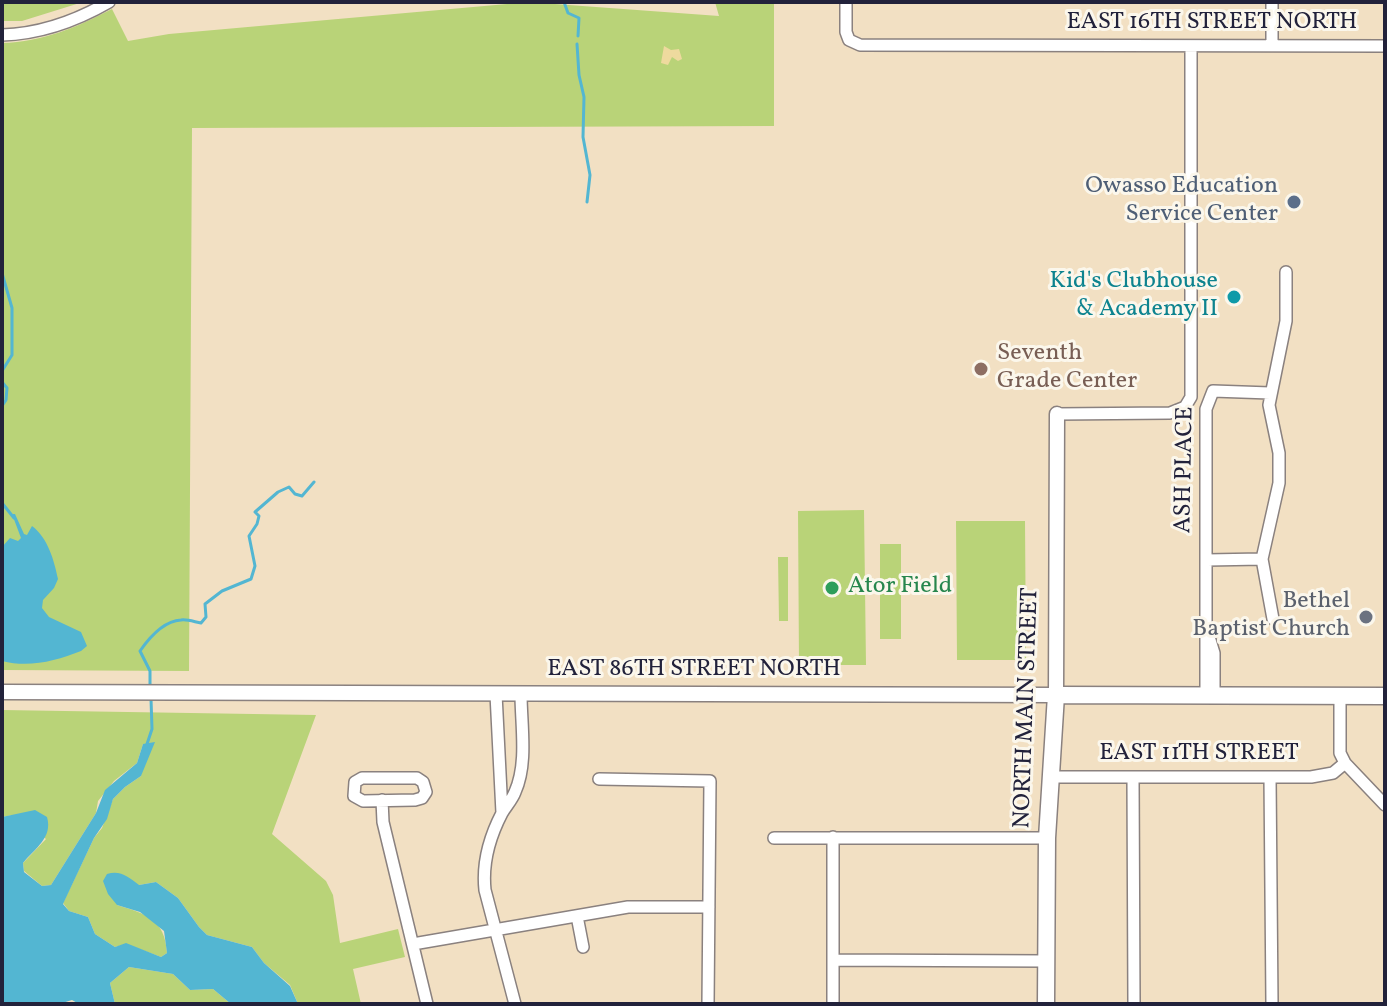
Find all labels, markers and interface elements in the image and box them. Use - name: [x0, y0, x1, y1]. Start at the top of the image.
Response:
- street label: EAST 16TH STREET NORTH: [1067, 10, 1357, 38]
- place label: Owasso Education Service Center: [1085, 174, 1278, 230]
- marker: Owasso Education Service Center: [1285, 193, 1303, 211]
- place label: Kid's Clubhouse & Academy II: [1050, 269, 1218, 325]
- marker: Kid's Clubhouse & Academy II: [1225, 288, 1243, 306]
- place label: Seventh Grade Center: [997, 341, 1137, 397]
- marker: Seventh Grade Center: [972, 360, 990, 378]
- street label: ASH PLACE: [1170, 406, 1202, 534]
- place label: Ator Field: [848, 574, 952, 602]
- marker: Ator Field: [823, 579, 841, 597]
- street label: NORTH MAIN STREET: [1009, 587, 1047, 829]
- place label: Bethel Baptist Church: [1192, 589, 1350, 645]
- marker: Bethel Baptist Church: [1357, 608, 1375, 626]
- street label: EAST 86TH STREET NORTH: [547, 657, 841, 685]
- street label: EAST 11TH STREET: [1099, 741, 1299, 769]

